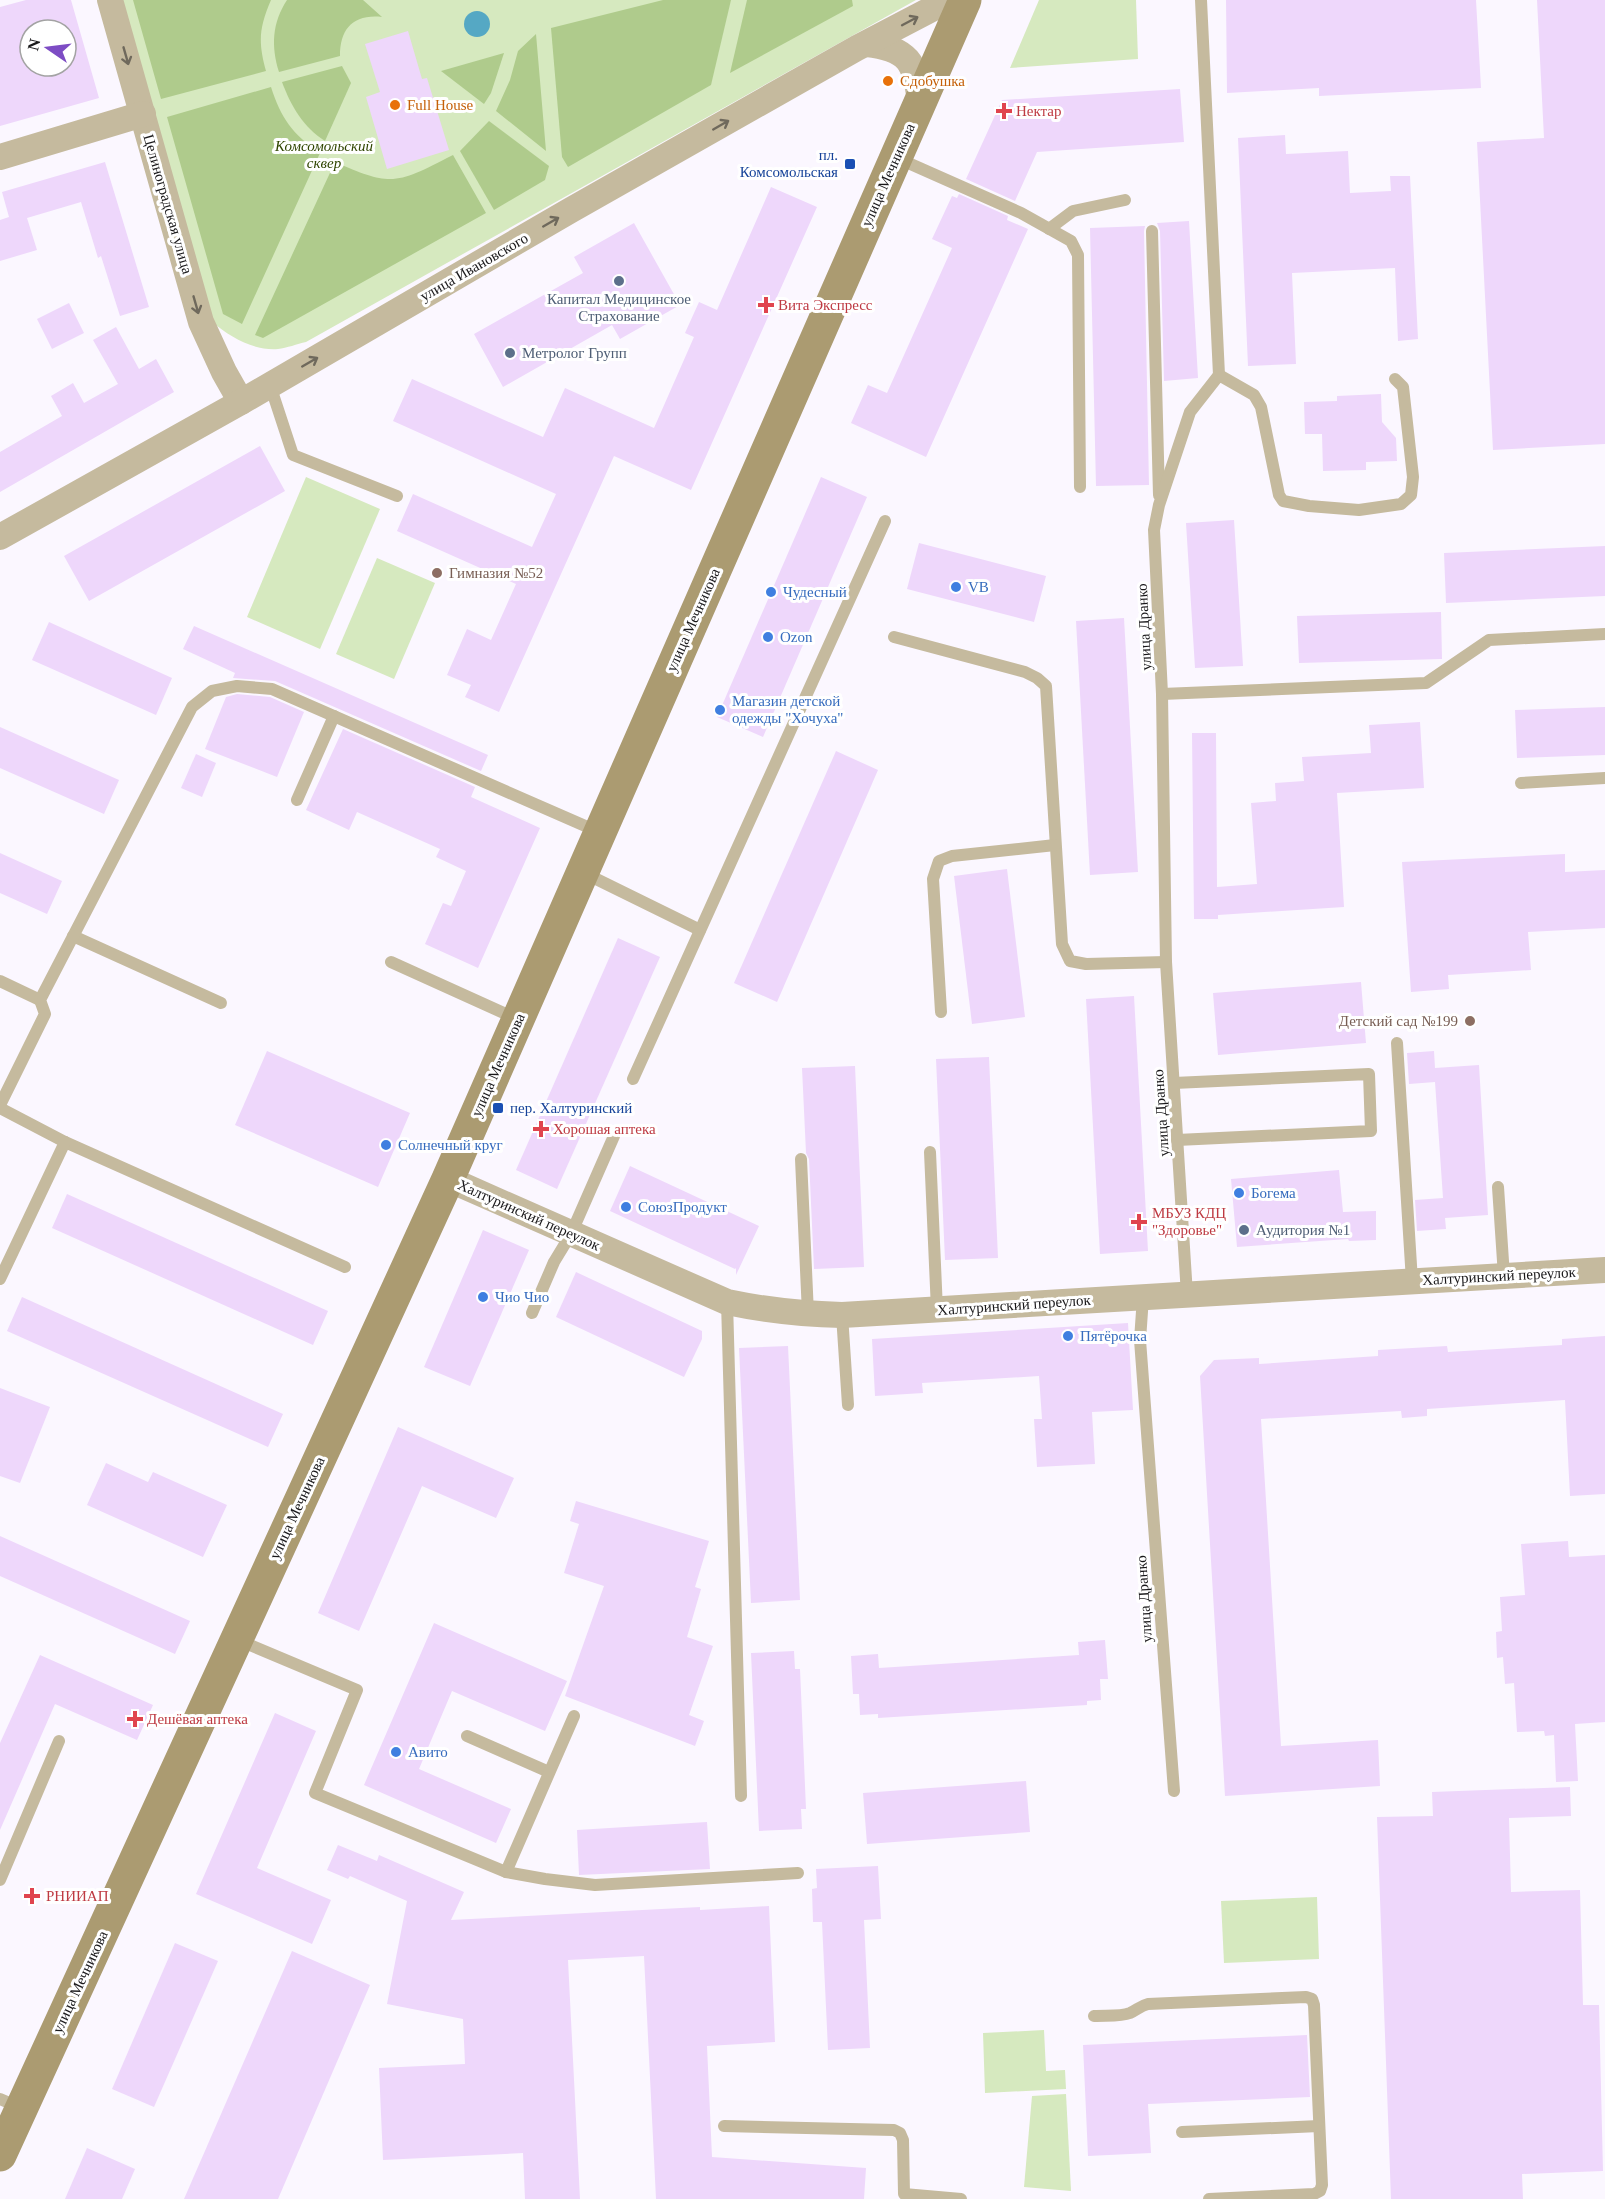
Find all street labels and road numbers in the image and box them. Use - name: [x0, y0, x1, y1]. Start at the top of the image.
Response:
- street label: улица Мечникова: [858, 121, 918, 229]
- street label: Целиноградская улица: [140, 132, 196, 276]
- street label: улица Ивановского: [417, 230, 531, 304]
- street label: улица Мечникова: [663, 566, 723, 674]
- street label: улица Дранко: [1134, 583, 1154, 671]
- street label: улица Мечникова: [468, 1011, 528, 1119]
- street label: улица Дранко: [1150, 1069, 1172, 1157]
- street label: Халтуринский переулок: [455, 1176, 603, 1254]
- street label: Халтуринский переулок: [1422, 1264, 1577, 1288]
- street label: Халтуринский переулок: [937, 1292, 1092, 1318]
- street label: улица Мечникова: [266, 1454, 328, 1562]
- street label: улица Дранко: [1133, 1555, 1155, 1643]
- street label: улица Мечникова: [49, 1928, 111, 2036]

